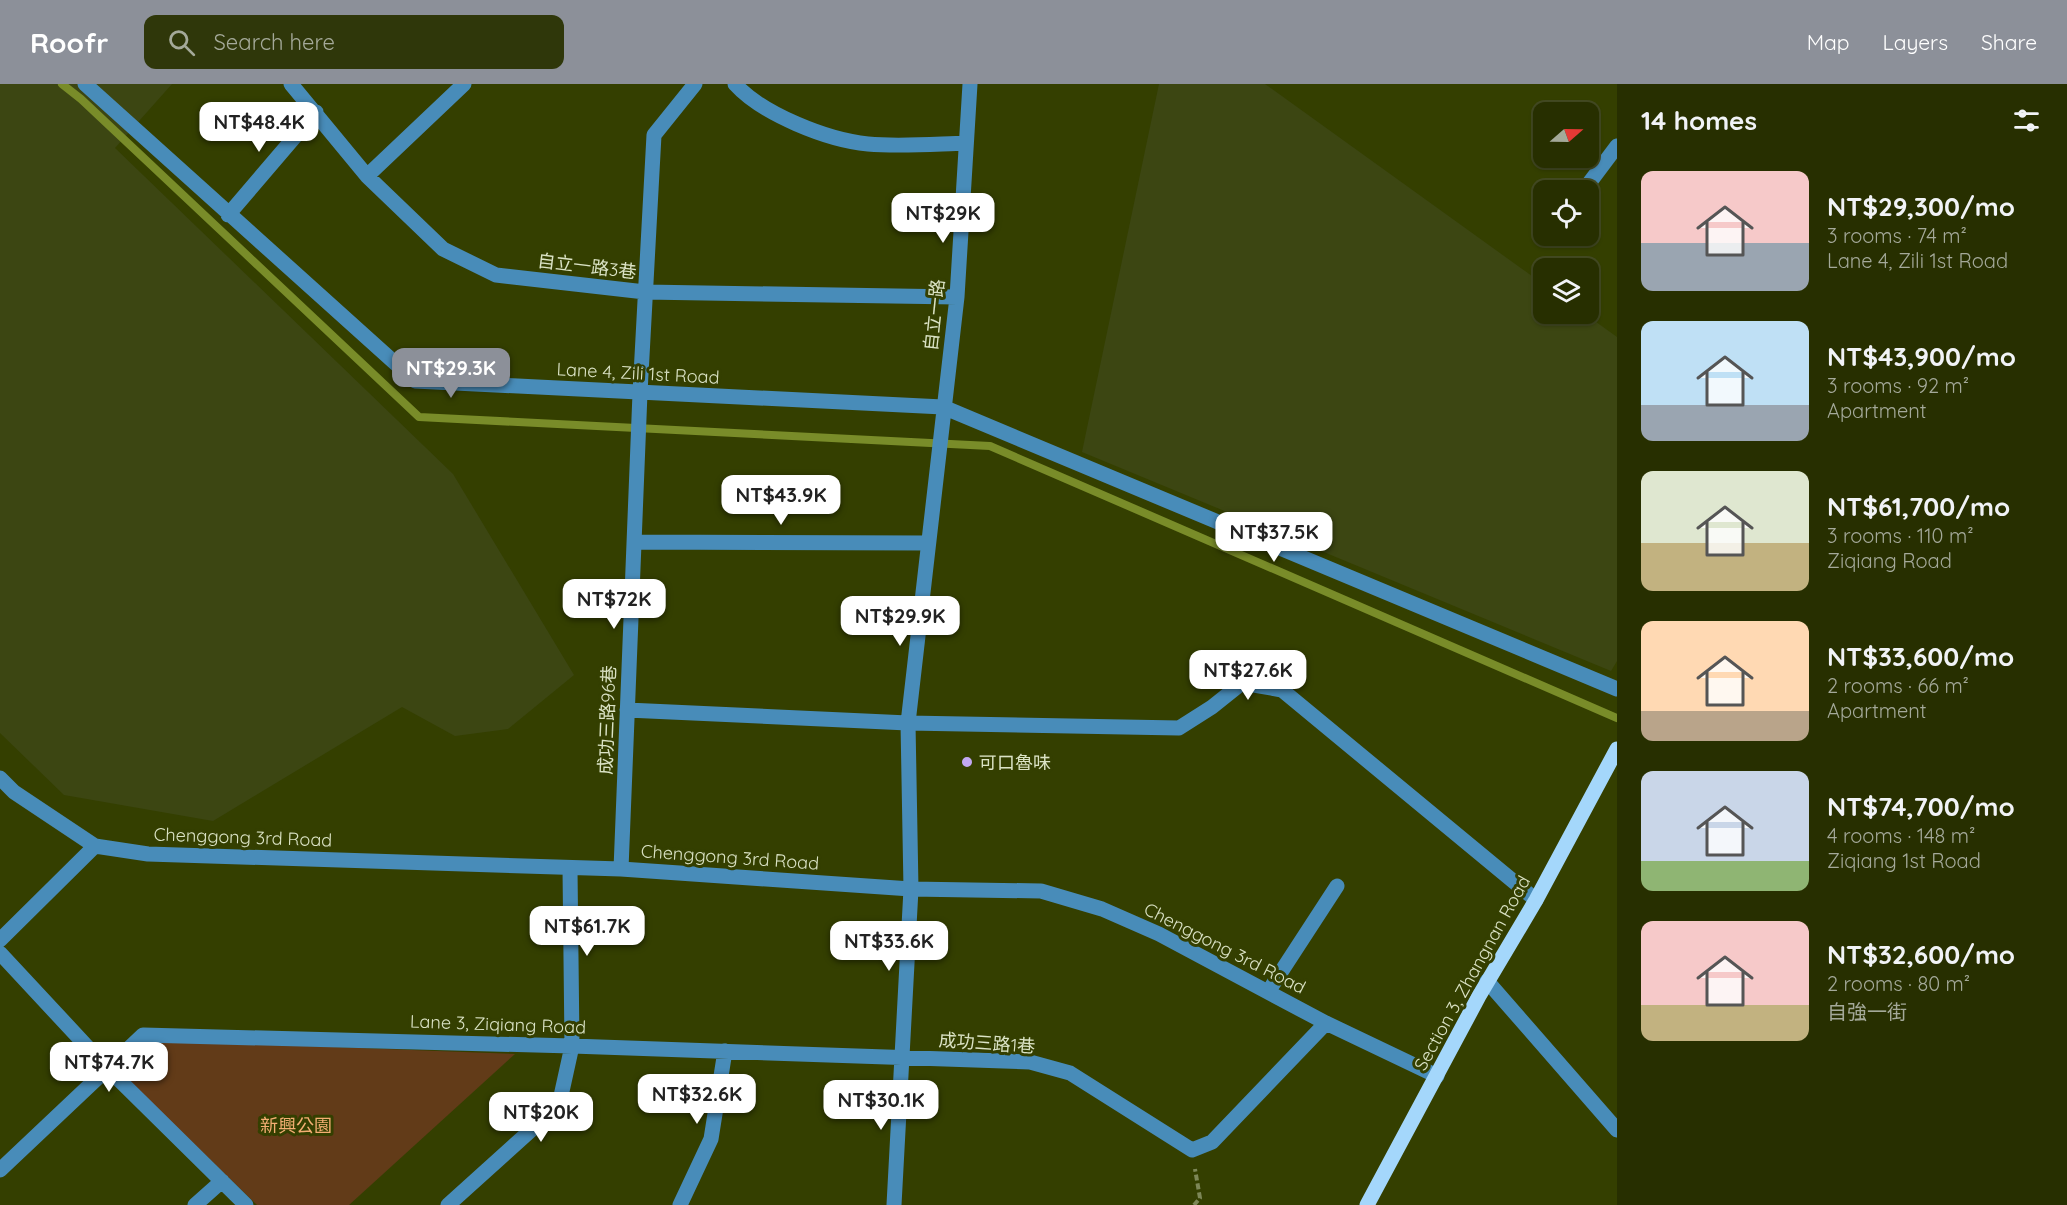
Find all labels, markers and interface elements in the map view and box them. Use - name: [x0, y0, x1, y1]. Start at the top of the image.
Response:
- search box: [144, 15, 564, 69]
- text: Roofr: [30, 25, 108, 60]
- icon: search: [165, 26, 198, 59]
- text: Search here: [213, 28, 335, 56]
- text: Map: [1807, 29, 1850, 55]
- text: Layers: [1883, 29, 1948, 55]
- text: Share: [1981, 29, 2037, 55]
- pin: NT$48.4K: [197, 102, 321, 153]
- north arrow: [1533, 102, 1599, 168]
- map controls: [1533, 102, 1599, 324]
- text: 14 homes: [1641, 104, 1757, 137]
- icon: filters: [2010, 104, 2043, 137]
- text: NT$48.4K: [213, 109, 305, 134]
- button: locate: [1533, 180, 1599, 246]
- text: NT$29,300/mo: [1827, 190, 2015, 223]
- pin: NT$29K: [894, 193, 992, 244]
- icon: home: [1689, 195, 1761, 267]
- text: NT$29K: [906, 200, 981, 225]
- text: 3 rooms · 74 m²: [1827, 223, 1967, 248]
- text: Lane 4, Zili 1st Road: [1827, 248, 2008, 273]
- street label: 自立一路3巷: [536, 249, 638, 283]
- button: layers: [1533, 258, 1599, 324]
- street label: 自立一路: [919, 278, 949, 352]
- text: NT$43,900/mo: [1827, 340, 2016, 373]
- icon: home: [1689, 345, 1761, 417]
- pin: NT$29.3K: [389, 348, 513, 399]
- text: NT$29.3K: [406, 355, 496, 380]
- street label: Lane 4, Zili 1st Road: [556, 357, 720, 389]
- text: 3 rooms · 92 m²: [1827, 373, 1969, 398]
- text: Apartment: [1827, 398, 1927, 423]
- pin: NT$43.9K: [719, 475, 843, 526]
- text: NT$43.9K: [735, 482, 827, 507]
- text: NT$61,700/mo: [1827, 490, 2010, 523]
- icon: home: [1689, 495, 1761, 567]
- pin: NT$37.5K: [1212, 512, 1336, 563]
- text: NT$37.5K: [1229, 519, 1319, 544]
- text: 3 rooms · 110 m²: [1827, 523, 1974, 548]
- text: Ziqiang Road: [1827, 548, 1952, 573]
- pin: NT$72K: [565, 579, 663, 630]
- text: NT$72K: [577, 586, 651, 611]
- pin: NT$29.9K: [838, 596, 962, 647]
- text: NT$29.9K: [855, 603, 945, 628]
- text: NT$33,600/mo: [1827, 640, 2014, 673]
- icon: home: [1689, 645, 1761, 717]
- pin: NT$27.6K: [1186, 650, 1310, 701]
- text: NT$27.6K: [1203, 657, 1293, 682]
- street label: 成功三路96巷: [594, 665, 620, 775]
- text: 2 rooms · 66 m²: [1827, 673, 1969, 698]
- text: Apartment: [1827, 698, 1927, 723]
- place label: 可口魯味: [979, 751, 1051, 774]
- marker: 可口魯味: [960, 755, 974, 769]
- text: NT$74,700/mo: [1827, 790, 2015, 823]
- icon: home: [1689, 795, 1761, 867]
- street label: Chenggong 3rd Road: [153, 822, 333, 852]
- text: 4 rooms · 148 m²: [1827, 823, 1975, 848]
- street label: Chenggong 3rd Road: [640, 839, 820, 875]
- text: Ziqiang 1st Road: [1827, 848, 1981, 873]
- street label: Section 3, Zhangnan Road: [1409, 872, 1535, 1074]
- street label: Chenggong 3rd Road: [1140, 897, 1310, 999]
- pin: NT$61.7K: [525, 906, 649, 957]
- text: NT$61.7K: [544, 913, 630, 938]
- pin: NT$33.6K: [827, 921, 951, 972]
- text: NT$33.6K: [844, 928, 934, 953]
- text: NT$32,600/mo: [1827, 938, 2015, 971]
- icon: home: [1689, 945, 1761, 1017]
- text: 2 rooms · 80 m²: [1827, 971, 1970, 996]
- text: 自強一街: [1827, 999, 1907, 1024]
- street label: Lane 3, Ziqiang Road: [410, 1009, 586, 1039]
- street label: 成功三路1巷: [938, 1028, 1036, 1058]
- pin: NT$74.7K: [47, 1042, 171, 1093]
- text: NT$74.7K: [64, 1049, 154, 1074]
- pin: NT$32.6K: [635, 1074, 759, 1125]
- pin: NT$30.1K: [819, 1080, 943, 1131]
- text: NT$32.6K: [652, 1081, 742, 1106]
- text: NT$30.1K: [837, 1087, 925, 1112]
- pin: NT$20K: [492, 1092, 590, 1143]
- text: NT$20K: [503, 1099, 579, 1124]
- park label: 新興公園: [260, 1114, 332, 1137]

